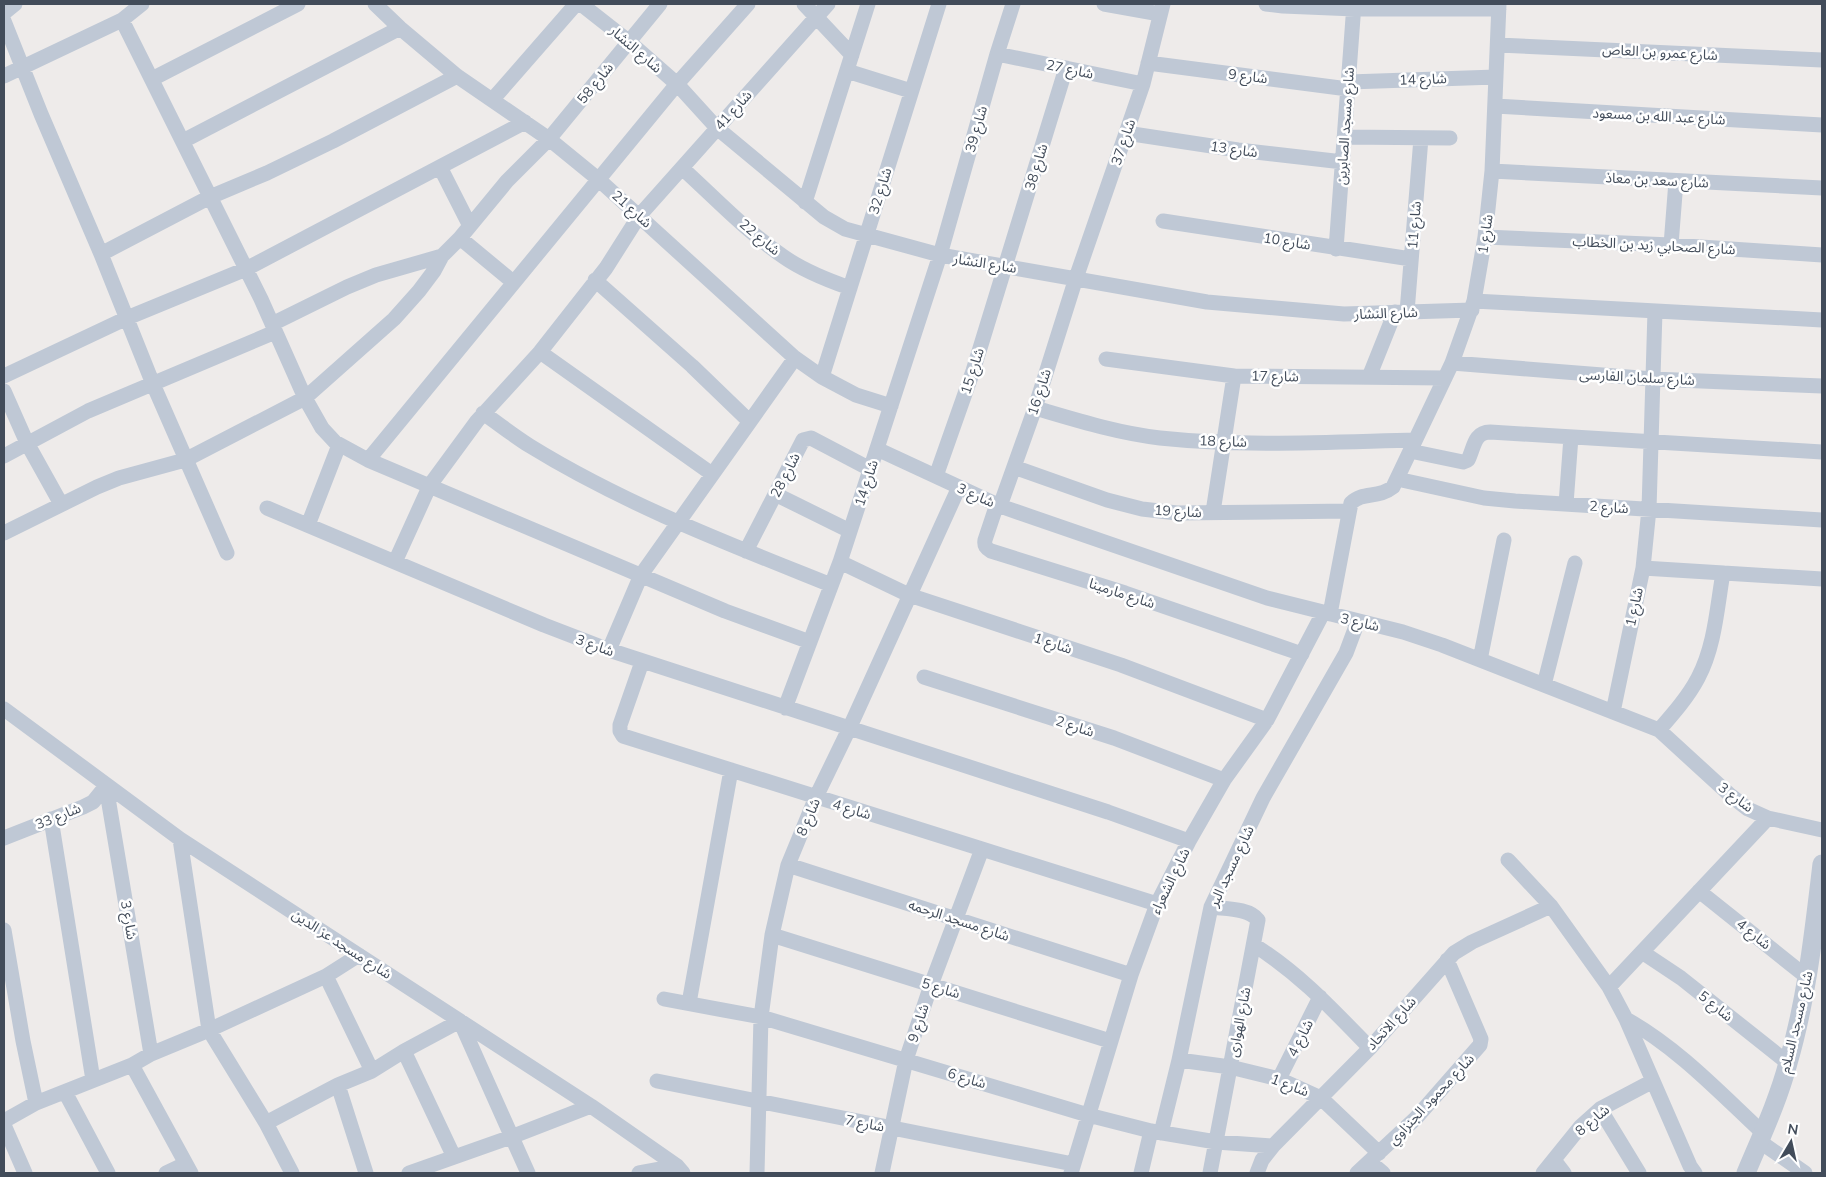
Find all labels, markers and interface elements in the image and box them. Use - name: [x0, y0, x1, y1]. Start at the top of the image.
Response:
- street label: شارع النشار: [604, 21, 666, 78]
- street label: شارع عمرو بن العاص: [1602, 40, 1718, 66]
- street label: شارع 27: [1044, 55, 1095, 85]
- street label: شارع 58: [573, 59, 619, 108]
- street label: شارع 9: [1227, 65, 1269, 89]
- street label: شارع مسجد الصابرين: [1332, 67, 1360, 186]
- street label: شارع 14: [1399, 69, 1447, 91]
- street label: شارع 41: [710, 86, 757, 135]
- street label: شارع 39: [961, 104, 993, 155]
- street label: شارع عبد الله بن مسعود: [1592, 104, 1726, 130]
- street label: شارع 37: [1107, 116, 1141, 168]
- street label: شارع 13: [1209, 137, 1259, 163]
- street label: شارع 38: [1020, 142, 1054, 193]
- street label: شارع 32: [864, 166, 898, 217]
- street label: شارع سعد بن معاذ: [1605, 168, 1709, 194]
- street label: شارع 21: [607, 186, 656, 233]
- street label: شارع 11: [1403, 200, 1427, 250]
- street label: شارع 1: [1473, 213, 1499, 255]
- street label: شارع 22: [735, 215, 784, 261]
- street label: شارع 10: [1262, 228, 1312, 256]
- street label: شارع الصحابي زيد بن الخطاب: [1572, 232, 1736, 261]
- street label: شارع النشار: [951, 249, 1018, 279]
- street label: شارع النشار: [1353, 303, 1418, 325]
- street label: شارع 15: [956, 345, 990, 397]
- street label: شارع سلمان الفارسى: [1579, 365, 1695, 391]
- street label: شارع 16: [1023, 366, 1057, 418]
- street label: شارع 17: [1251, 367, 1299, 387]
- street label: شارع 18: [1199, 431, 1247, 453]
- street label: شارع 28: [766, 450, 806, 501]
- street label: شارع 14: [850, 457, 884, 509]
- street label: شارع 3: [954, 479, 998, 513]
- street label: شارع 2: [1589, 497, 1629, 519]
- street label: شارع 19: [1154, 501, 1202, 523]
- street label: شارع مارمينا: [1086, 574, 1157, 614]
- street label: شارع 1: [1621, 586, 1649, 629]
- street label: شارع 3: [1338, 609, 1381, 637]
- street label: شارع 1: [1031, 628, 1075, 660]
- street label: شارع 3: [573, 630, 617, 662]
- street label: شارع 2: [1053, 711, 1097, 743]
- street label: شارع 3: [1714, 778, 1757, 818]
- street label: شارع 8: [792, 795, 826, 839]
- street label: شارع 4: [830, 795, 873, 825]
- street label: شارع 33: [32, 799, 84, 835]
- street label: شارع مسجد البر: [1204, 823, 1259, 911]
- street label: شارع الشعراء: [1146, 845, 1196, 918]
- street label: شارع مسجد الرحمه: [906, 895, 1012, 947]
- street label: شارع 3: [115, 899, 141, 941]
- street label: شارع مسجد عز الدين: [288, 905, 395, 985]
- street label: شارع 4: [1732, 915, 1775, 955]
- street label: شارع مسجد السلام: [1776, 969, 1818, 1075]
- street label: شارع 5: [919, 974, 962, 1004]
- street label: شارع الهوارى: [1223, 986, 1257, 1059]
- street label: شارع 5: [1694, 987, 1737, 1027]
- street label: شارع الاتحاد: [1362, 992, 1421, 1055]
- street label: شارع 9: [903, 1001, 935, 1045]
- street label: شارع 4: [1283, 1016, 1319, 1061]
- street label: شارع محمود الجنزاوي: [1384, 1050, 1480, 1150]
- street label: شارع 6: [945, 1064, 988, 1094]
- street label: شارع 1: [1268, 1070, 1312, 1102]
- street label: شارع 8: [1571, 1100, 1614, 1141]
- street label: شارع 7: [844, 1110, 886, 1138]
- north arrow: [1766, 1117, 1816, 1167]
- text: N: [1786, 1119, 1800, 1139]

